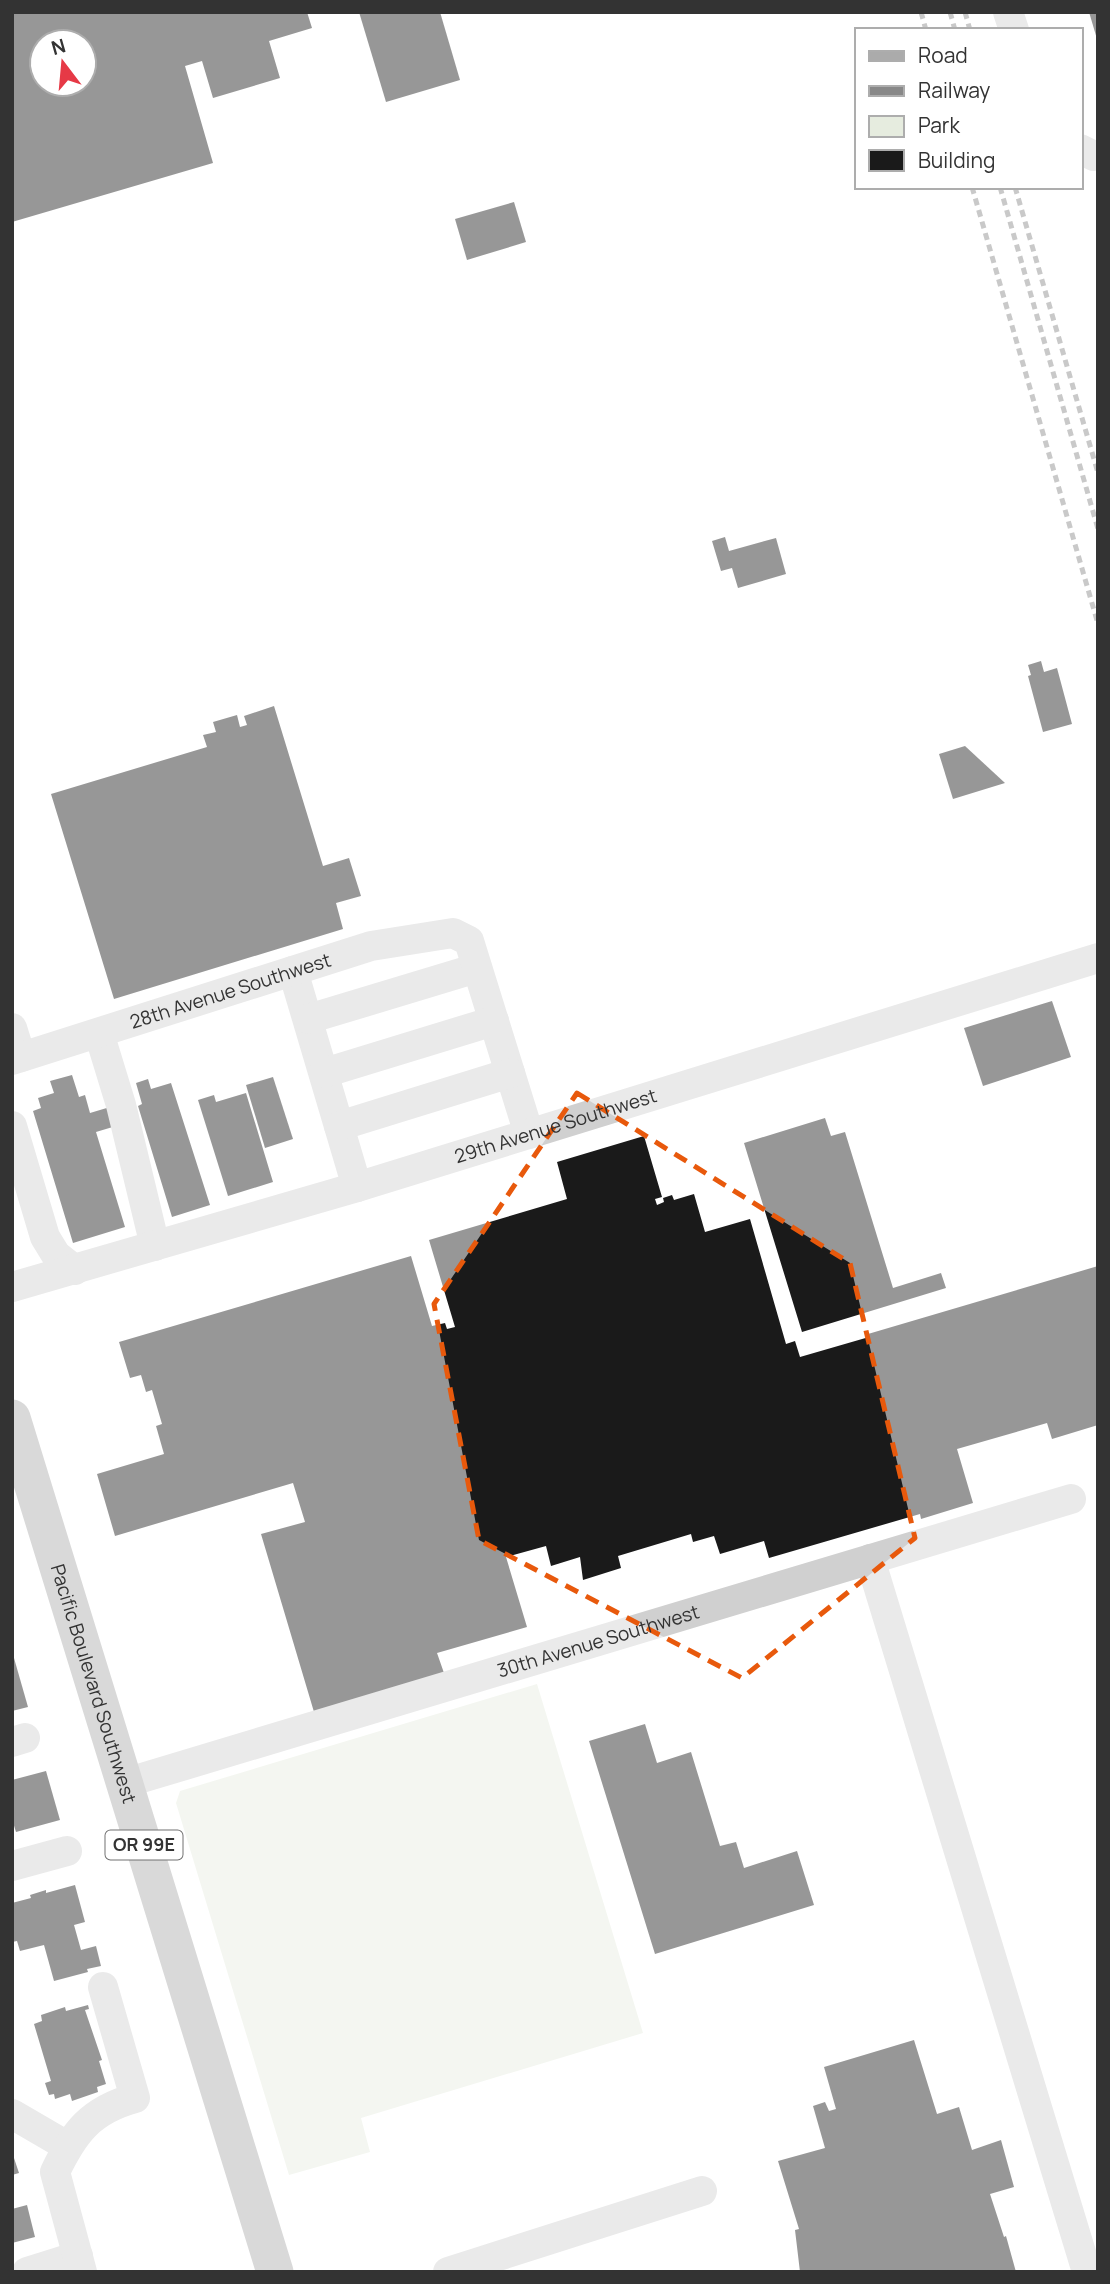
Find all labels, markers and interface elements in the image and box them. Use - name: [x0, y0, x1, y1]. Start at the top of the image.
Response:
- north arrow: [28, 28, 98, 98]
- legend: [855, 28, 1082, 189]
- text: N: [48, 32, 68, 61]
- text: Road: [918, 41, 968, 69]
- text: Railway: [918, 76, 990, 104]
- text: Park: [918, 111, 960, 139]
- text: Building: [918, 146, 995, 174]
- street label: 28th Avenue Southwest: [126, 947, 334, 1035]
- street label: 29th Avenue Southwest: [451, 1082, 660, 1169]
- street label: Pacific Boulevard Southwest: [45, 1561, 143, 1806]
- street label: 30th Avenue Southwest: [494, 1598, 702, 1684]
- road number: OR 99E: [106, 1830, 182, 1859]

